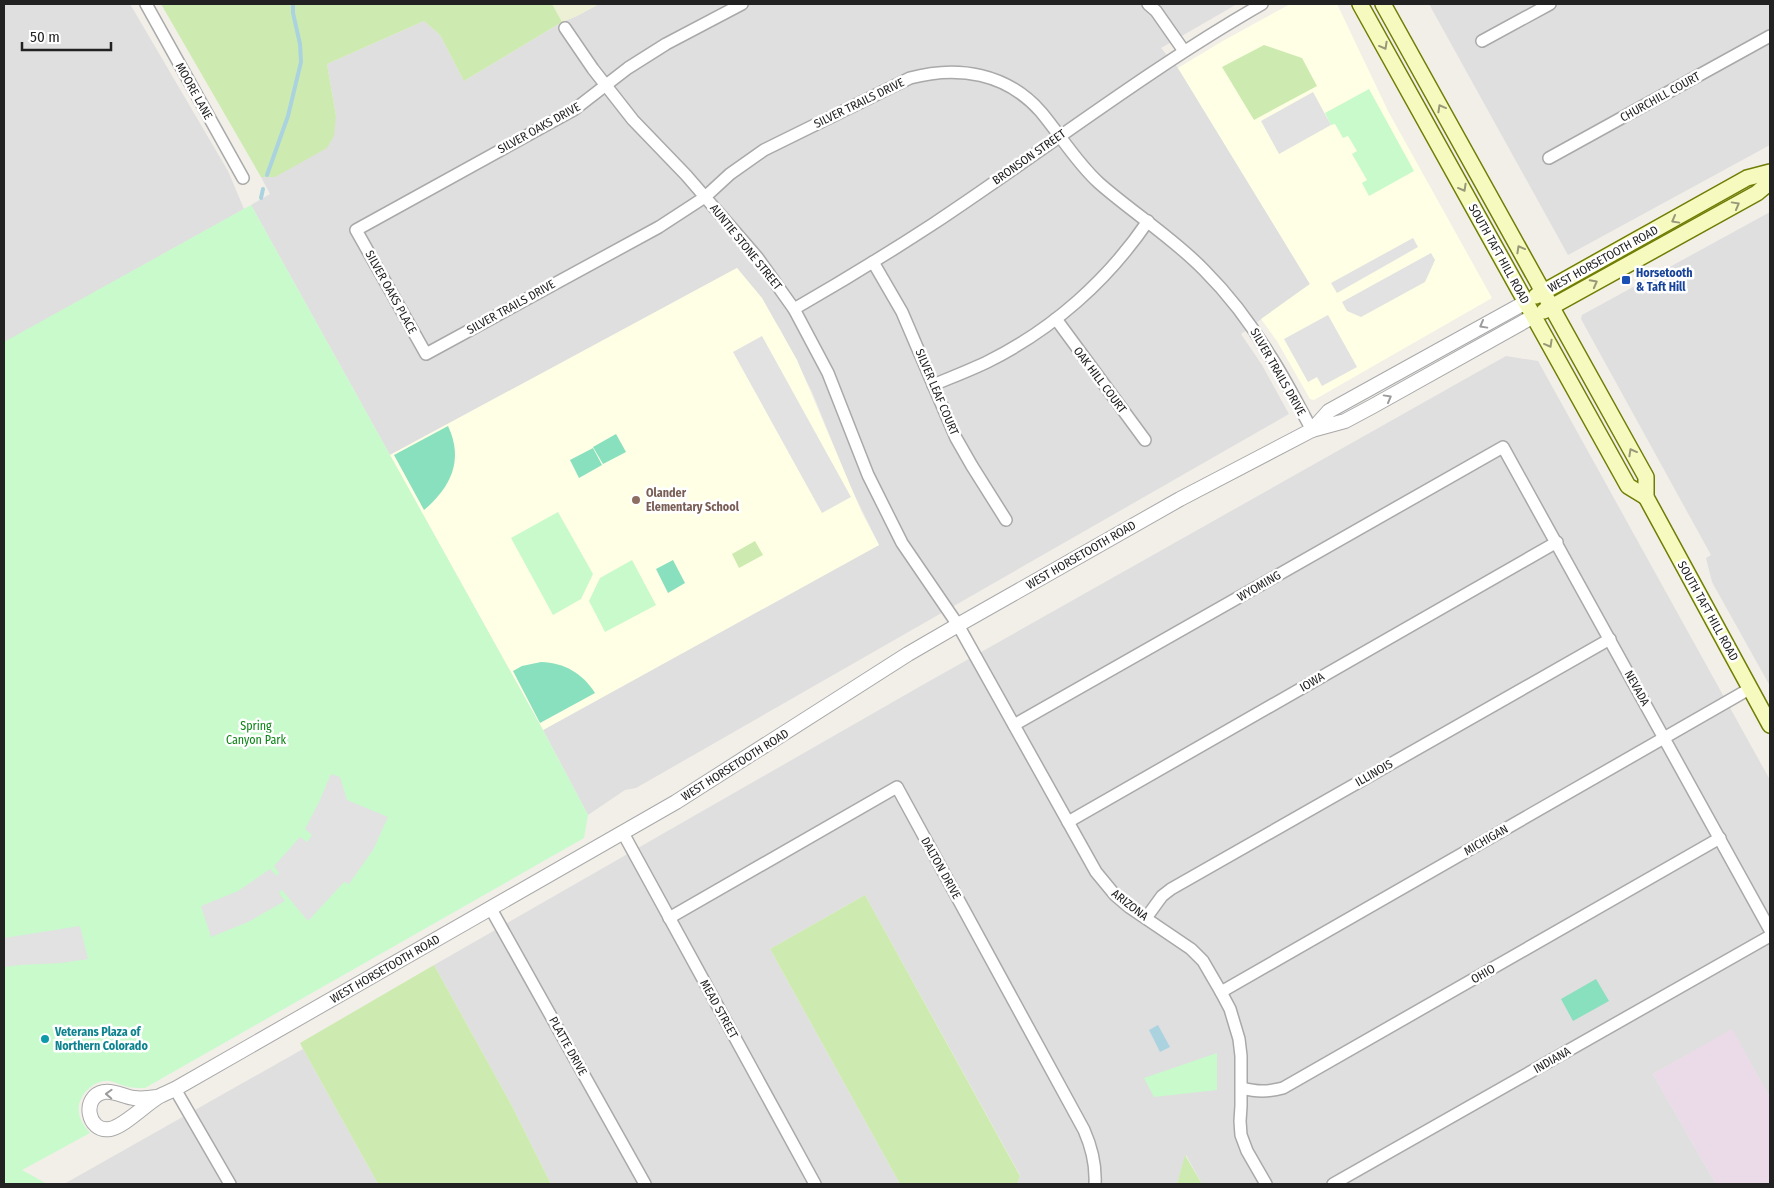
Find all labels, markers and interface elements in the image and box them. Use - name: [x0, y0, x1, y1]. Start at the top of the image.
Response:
- scale bar: [22, 20, 111, 52]
- text: 50 m: [30, 28, 60, 46]
- one-way arrow: [1377, 41, 1387, 50]
- street label: MOORE LANE: [173, 60, 216, 122]
- street label: CHURCHILL COURT: [1618, 69, 1703, 125]
- street label: SILVER TRAILS DRIVE: [812, 75, 907, 131]
- street label: SILVER OAKS DRIVE: [495, 99, 583, 156]
- one-way arrow: [1437, 104, 1447, 113]
- street label: BRONSON STREET: [990, 126, 1069, 187]
- one-way arrow: [1456, 183, 1466, 192]
- street label: AUNTIE STONE STREET: [707, 201, 785, 293]
- one-way arrow: [1731, 201, 1740, 211]
- street label: SOUTH TAFT HILL ROAD: [1466, 202, 1532, 306]
- one-way arrow: [1671, 214, 1680, 224]
- street label: WEST HORSETOOTH ROAD: [1545, 223, 1661, 295]
- one-way arrow: [1517, 246, 1527, 255]
- street label: SILVER OAKS PLACE: [362, 248, 420, 336]
- place label: Horsetooth & Taft Hill: [1636, 266, 1693, 294]
- marker: Horsetooth & Taft Hill: [1620, 274, 1632, 286]
- street label: SILVER TRAILS DRIVE: [465, 277, 558, 337]
- one-way arrow: [1589, 280, 1598, 290]
- one-way arrow: [1479, 319, 1488, 329]
- street label: SILVER TRAILS DRIVE: [1247, 326, 1309, 418]
- one-way arrow: [1543, 339, 1553, 348]
- street label: OAK HILL COURT: [1071, 344, 1130, 416]
- street label: SILVER LEAF COURT: [913, 347, 962, 438]
- one-way arrow: [1383, 394, 1392, 404]
- one-way arrow: [1628, 448, 1638, 457]
- place label: Olander Elementary School: [646, 486, 740, 514]
- marker: Olander Elementary School: [630, 494, 642, 506]
- street label: WEST HORSETOOTH ROAD: [1024, 518, 1138, 592]
- street label: SOUTH TAFT HILL ROAD: [1675, 559, 1741, 663]
- street label: WYOMING: [1235, 568, 1283, 604]
- street label: NEVADA: [1622, 668, 1653, 709]
- street label: IOWA: [1297, 669, 1327, 695]
- park label: Spring Canyon Park: [226, 719, 286, 747]
- street label: WEST HORSETOOTH ROAD: [679, 726, 791, 804]
- street label: ILLINOIS: [1353, 757, 1395, 789]
- street label: MICHIGAN: [1461, 822, 1511, 858]
- street label: DALTON DRIVE: [918, 835, 964, 902]
- street label: ARIZONA: [1109, 886, 1152, 924]
- street label: WEST HORSETOOTH ROAD: [328, 932, 442, 1006]
- street label: OHIO: [1468, 962, 1498, 986]
- street label: MEAD STREET: [697, 977, 741, 1041]
- street label: PLATTE DRIVE: [546, 1014, 590, 1078]
- place label: Veterans Plaza of Northern Colorado: [54, 1025, 148, 1053]
- marker: Veterans Plaza of Northern Colorado: [39, 1033, 51, 1045]
- street label: INDIANA: [1531, 1043, 1574, 1076]
- one-way arrow: [105, 1088, 113, 1099]

